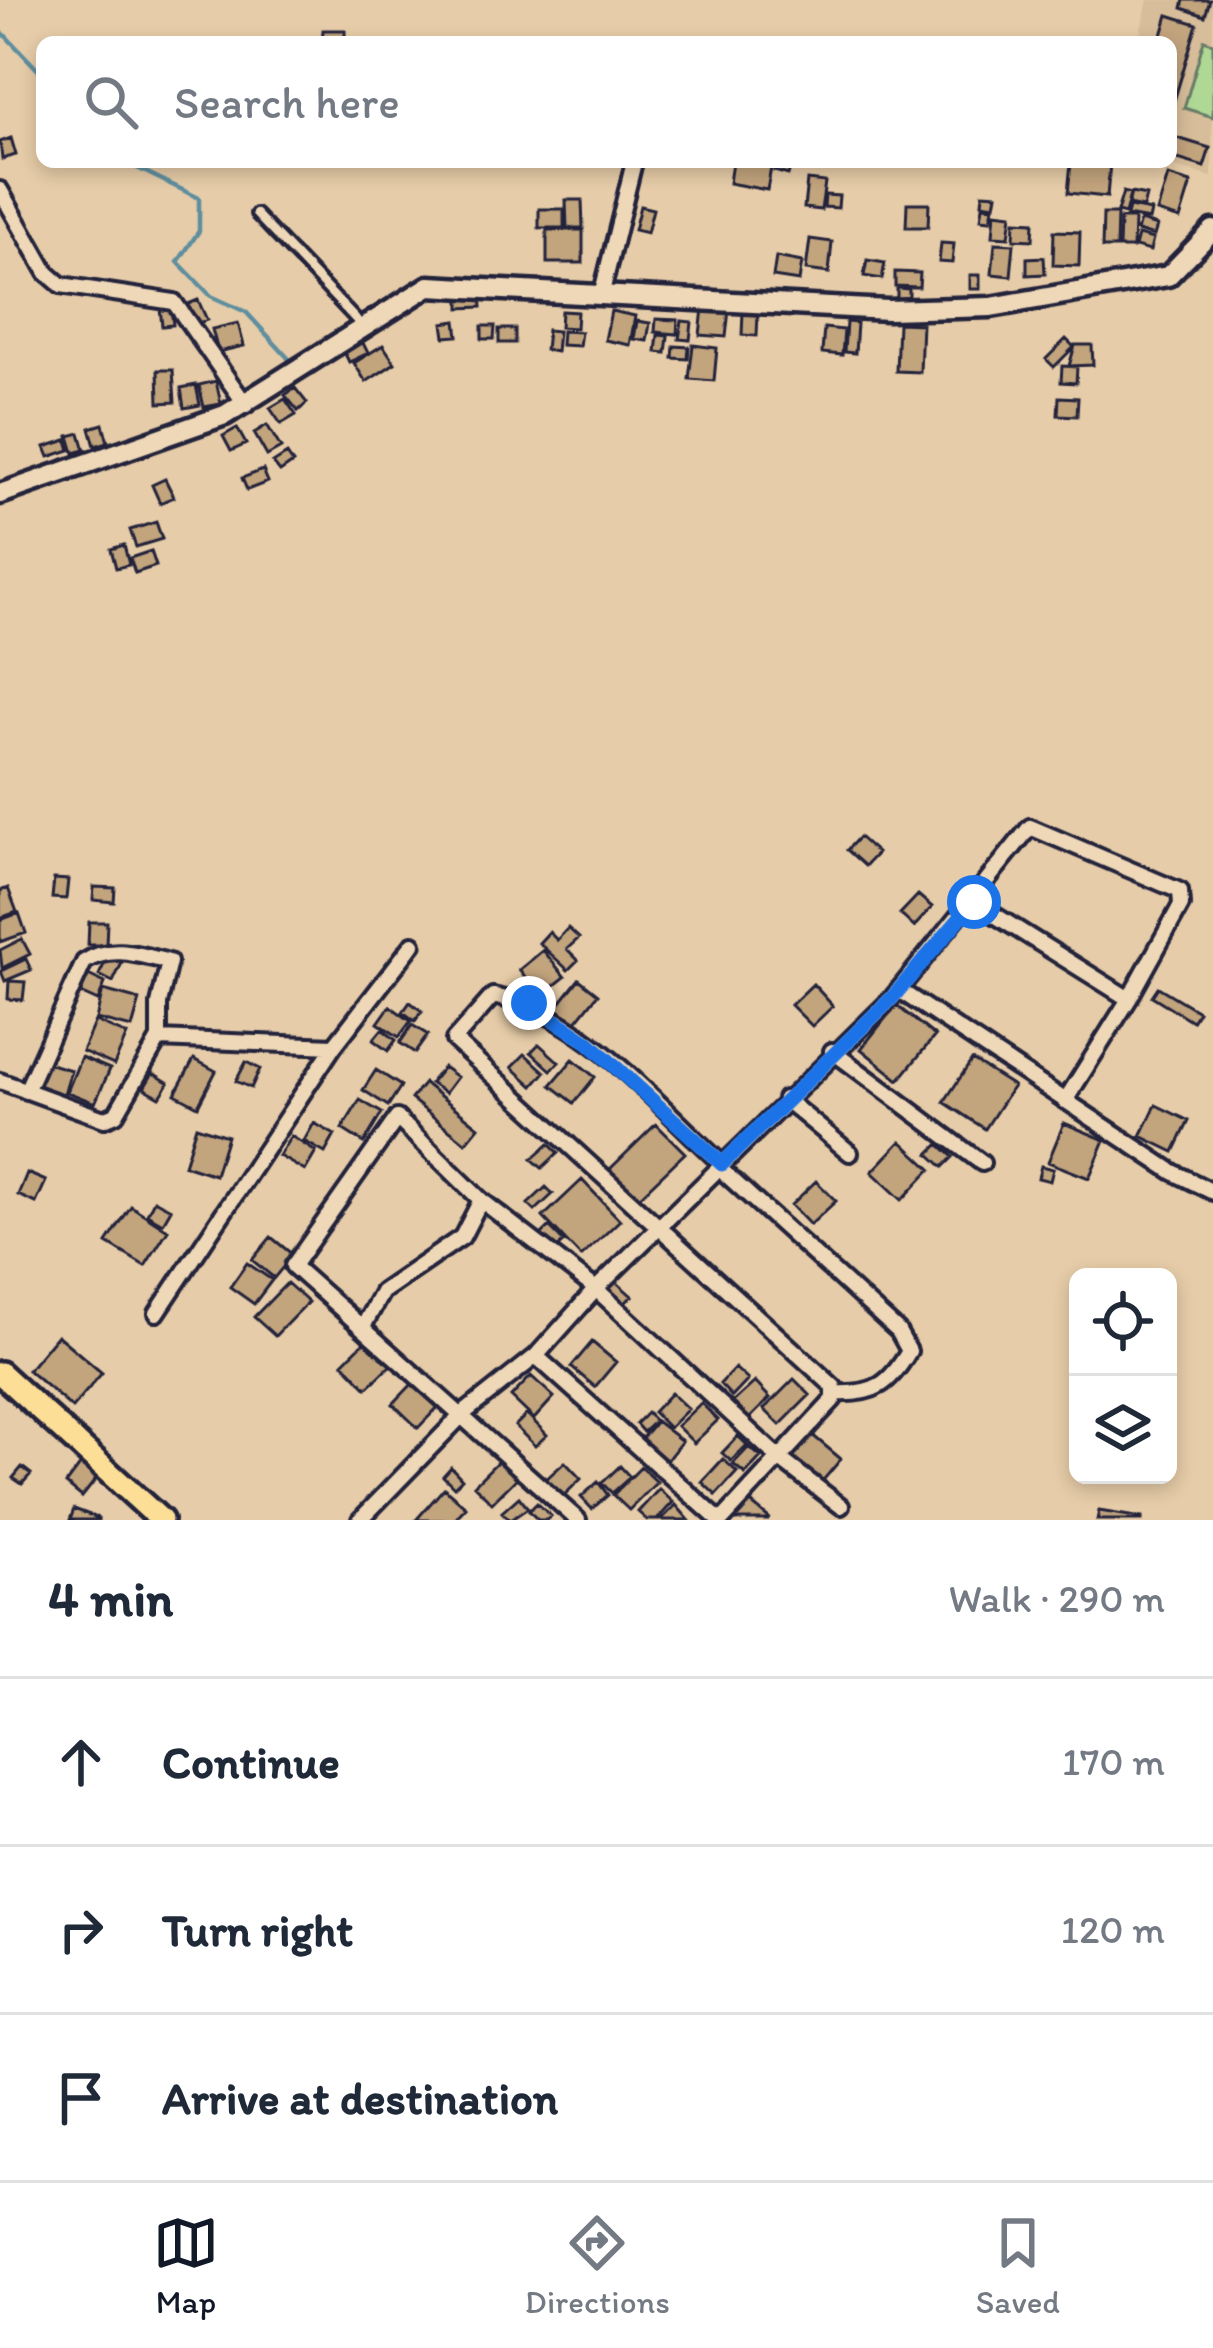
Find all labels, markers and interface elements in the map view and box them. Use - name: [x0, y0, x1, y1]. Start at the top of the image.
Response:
- search box: [36, 36, 1177, 168]
- icon: search: [78, 69, 144, 135]
- text: Search here: [174, 75, 400, 129]
- route start: [947, 875, 1001, 929]
- route end: [502, 976, 556, 1030]
- map controls: [1069, 1268, 1177, 1484]
- button: locate: [1069, 1268, 1177, 1376]
- button: layers: [1069, 1376, 1177, 1484]
- text: 4 min: [48, 1568, 173, 1629]
- text: Walk · 290 m: [948, 1575, 1165, 1622]
- icon: ahead: [48, 1729, 114, 1795]
- text: Continue: [162, 1735, 340, 1789]
- text: 170 m: [1062, 1738, 1165, 1785]
- icon: right: [48, 1897, 114, 1963]
- text: Turn right: [162, 1903, 353, 1957]
- text: 120 m: [1061, 1906, 1165, 1953]
- icon: arrive: [48, 2065, 114, 2131]
- text: Arrive at destination: [162, 2071, 558, 2125]
- tab: Map: [153, 2210, 219, 2321]
- tab: Directions: [525, 2210, 670, 2321]
- tab: Saved: [976, 2210, 1060, 2321]

